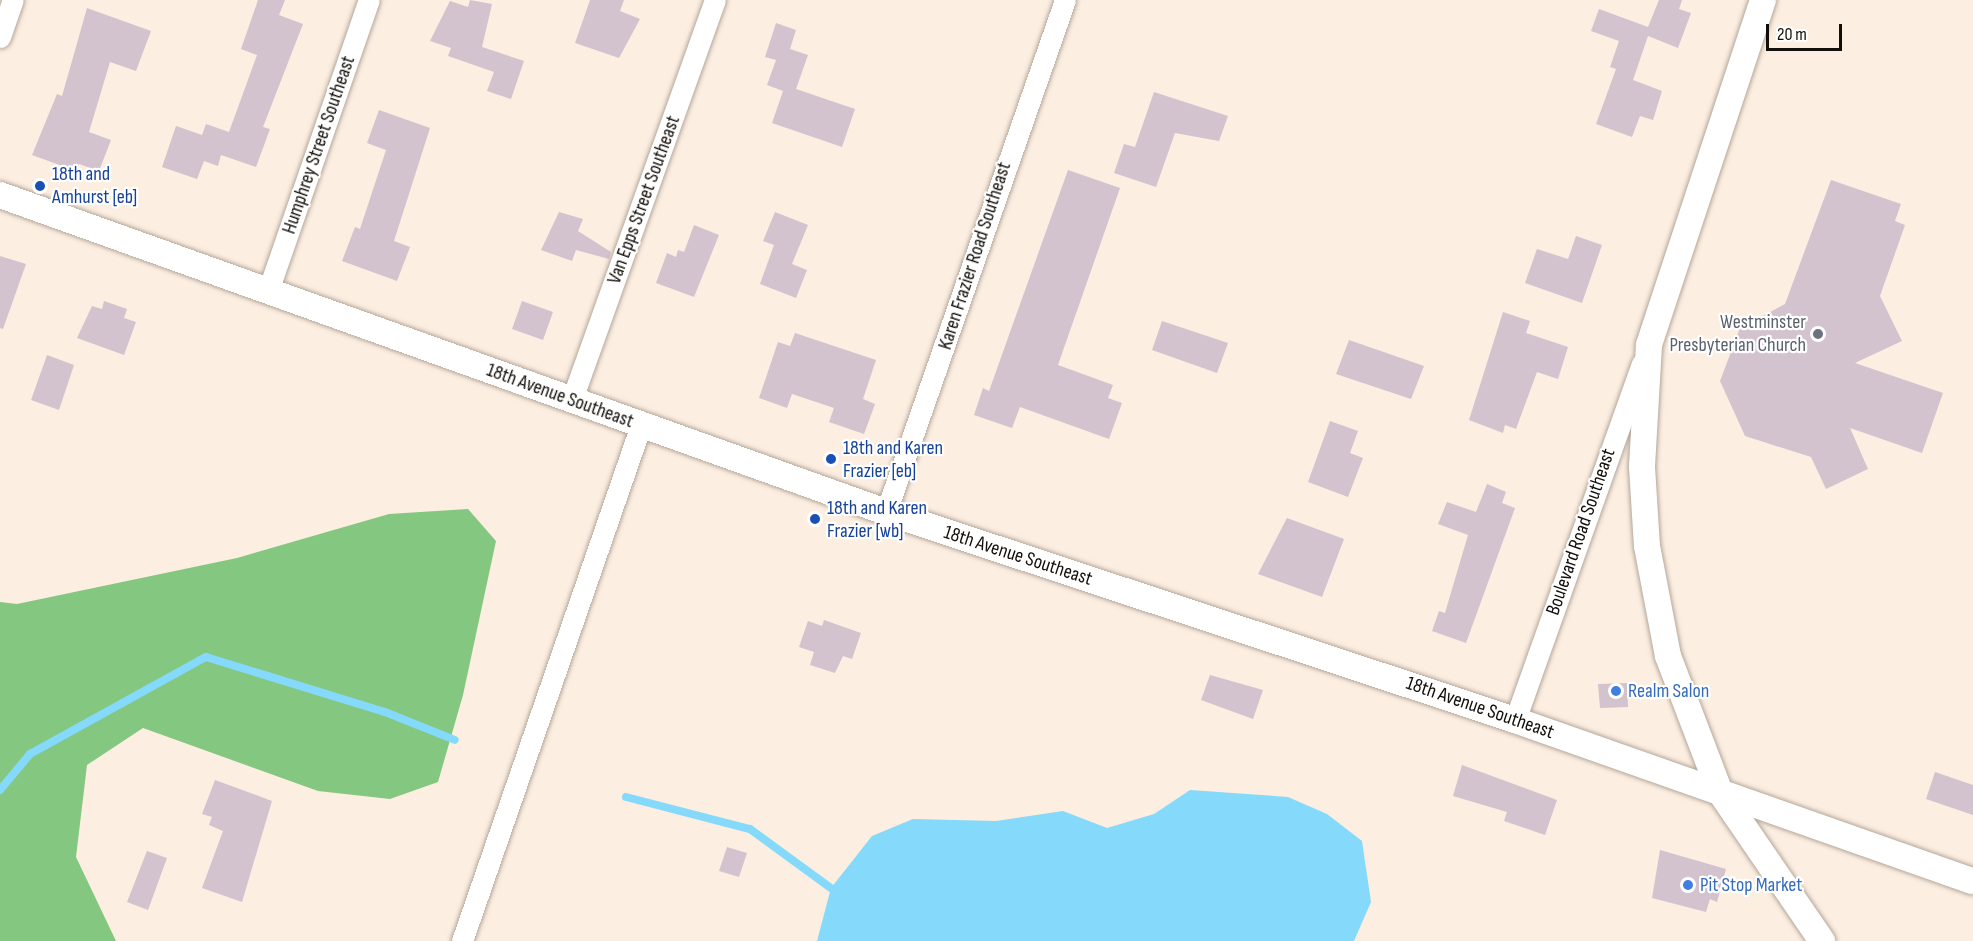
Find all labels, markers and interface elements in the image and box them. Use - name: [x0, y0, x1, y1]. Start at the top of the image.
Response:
- scale bar: [1769, 12, 1846, 50]
- text: 20 m: [1777, 24, 1807, 45]
- street label: Humphrey Street Southeast: [277, 53, 361, 237]
- street label: Van Epps Street Southeast: [602, 113, 686, 287]
- street label: Karen Frazier Road Southeast: [933, 159, 1017, 353]
- place label: 18th and Amhurst [eb]: [52, 162, 137, 209]
- marker: 18th and Amhurst [eb]: [33, 179, 47, 193]
- place label: Westminster Presbyterian Church: [1669, 310, 1806, 357]
- marker: Westminster Presbyterian Church: [1811, 327, 1825, 341]
- street label: 18th Avenue Southeast: [483, 358, 637, 434]
- place label: 18th and Karen Frazier [eb]: [843, 436, 943, 483]
- street label: Boulevard Road Southeast: [1541, 446, 1621, 618]
- marker: 18th and Karen Frazier [eb]: [824, 452, 838, 466]
- place label: 18th and Karen Frazier [wb]: [827, 496, 927, 543]
- marker: 18th and Karen Frazier [wb]: [808, 512, 822, 526]
- street label: 18th Avenue Southeast: [941, 521, 1095, 591]
- street label: 18th Avenue Southeast: [1403, 671, 1557, 745]
- place label: Realm Salon: [1628, 679, 1709, 703]
- marker: Realm Salon: [1609, 684, 1623, 698]
- place label: Pit Stop Market: [1700, 873, 1802, 897]
- marker: Pit Stop Market: [1681, 878, 1695, 892]

